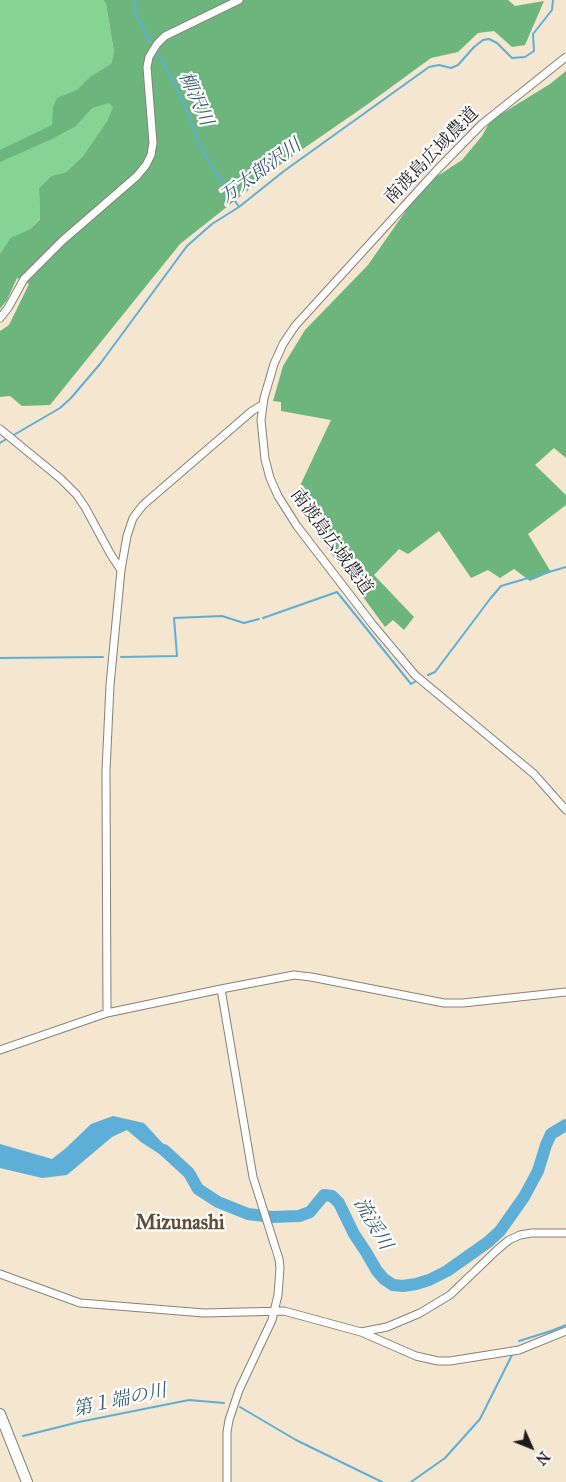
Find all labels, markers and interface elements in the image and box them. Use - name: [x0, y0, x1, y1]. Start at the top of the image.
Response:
- water label: 柳沢川: [173, 68, 217, 130]
- street label: 南渡島広域農道: [380, 103, 484, 209]
- water label: 万太郎沢川: [216, 135, 306, 209]
- street label: 南渡島広域農道: [285, 485, 377, 599]
- water label: 流渓川: [348, 1194, 396, 1254]
- district label: Mizunashi: [135, 1212, 225, 1236]
- water label: 第１端の川: [71, 1380, 169, 1422]
- north arrow: [506, 1422, 556, 1472]
- text: N: [532, 1448, 552, 1468]

